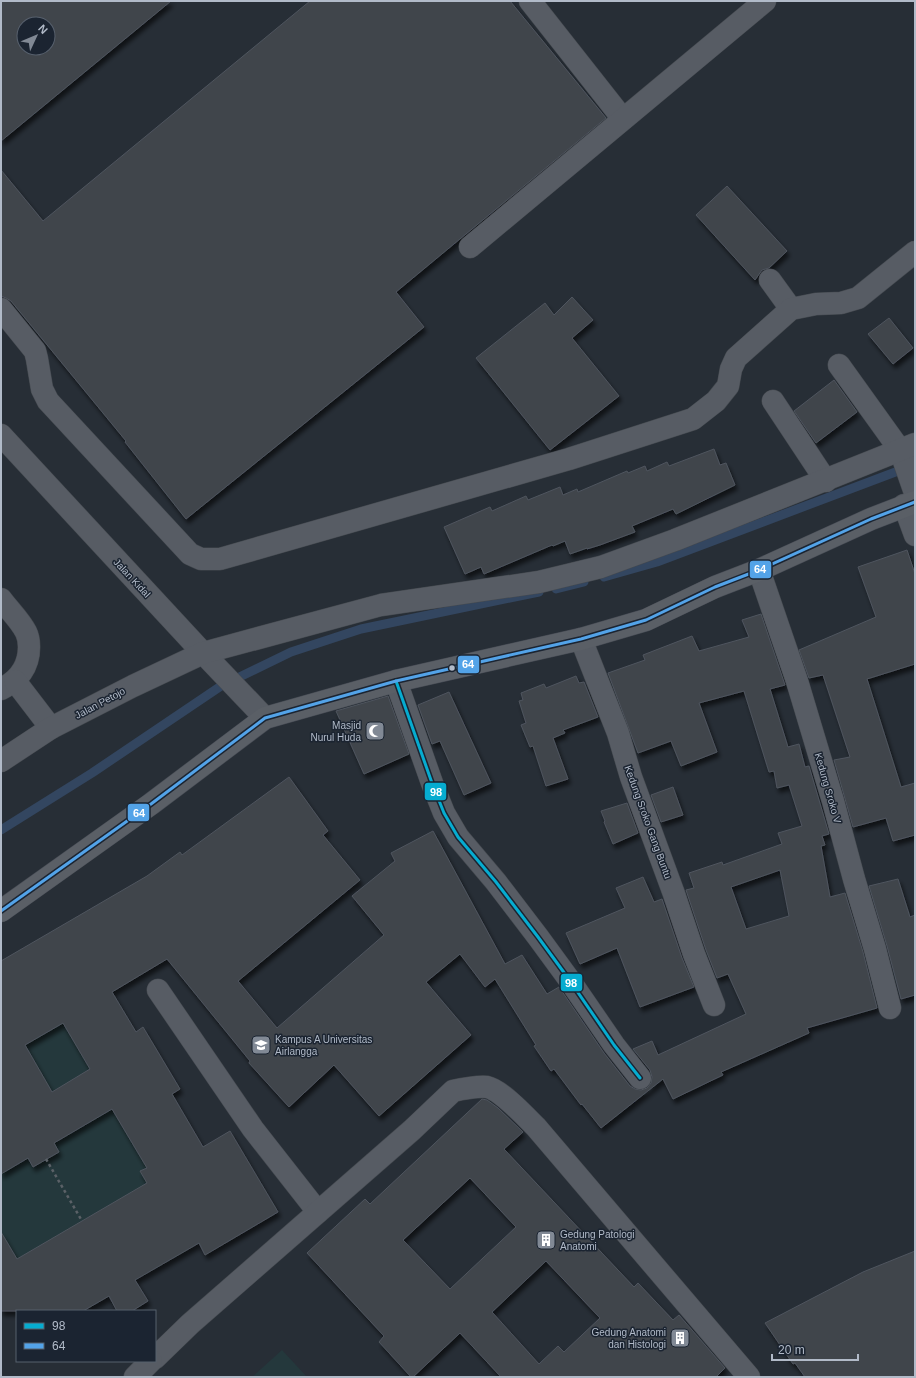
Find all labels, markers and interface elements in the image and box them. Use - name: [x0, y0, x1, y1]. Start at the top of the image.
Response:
- north arrow: [16, 16, 56, 56]
- text: N: [36, 22, 50, 36]
- street label: Jalan Kidal: [111, 556, 153, 600]
- line badge: 64: [749, 560, 772, 579]
- text: 64: [754, 563, 767, 575]
- line badge: 64: [457, 655, 480, 674]
- text: 64: [462, 658, 475, 670]
- unlabelled marker: [447, 663, 457, 673]
- street label: Jalan Petojo: [73, 685, 127, 721]
- place label: Masjid Nurul Huda: [310, 720, 361, 743]
- mosque icon: Masjid Nurul Huda: [364, 720, 386, 742]
- street label: Kedung Sroko V: [813, 751, 843, 825]
- street label: Kedung Sroko Gang Buntu: [622, 764, 674, 880]
- line badge: 98: [424, 782, 447, 801]
- text: 98: [430, 786, 442, 798]
- line badge: 64: [127, 803, 150, 822]
- text: 64: [133, 807, 146, 819]
- line badge: 98: [560, 973, 583, 992]
- text: 98: [565, 977, 577, 989]
- school or university icon: Kampus A Universitas Airlangga: [250, 1034, 272, 1056]
- place label: Kampus A Universitas Airlangga: [275, 1034, 372, 1057]
- building icon: Gedung Patologi Anatomi: [535, 1229, 557, 1251]
- place label: Gedung Patologi Anatomi: [560, 1229, 635, 1252]
- legend: [16, 1310, 156, 1362]
- text: 98: [52, 1319, 66, 1333]
- place label: Gedung Anatomi dan Histologi: [592, 1327, 666, 1350]
- building icon: Gedung Anatomi dan Histologi: [669, 1327, 691, 1349]
- scale bar: [772, 1336, 858, 1362]
- text: 64: [52, 1339, 66, 1353]
- text: 20 m: [778, 1343, 805, 1357]

